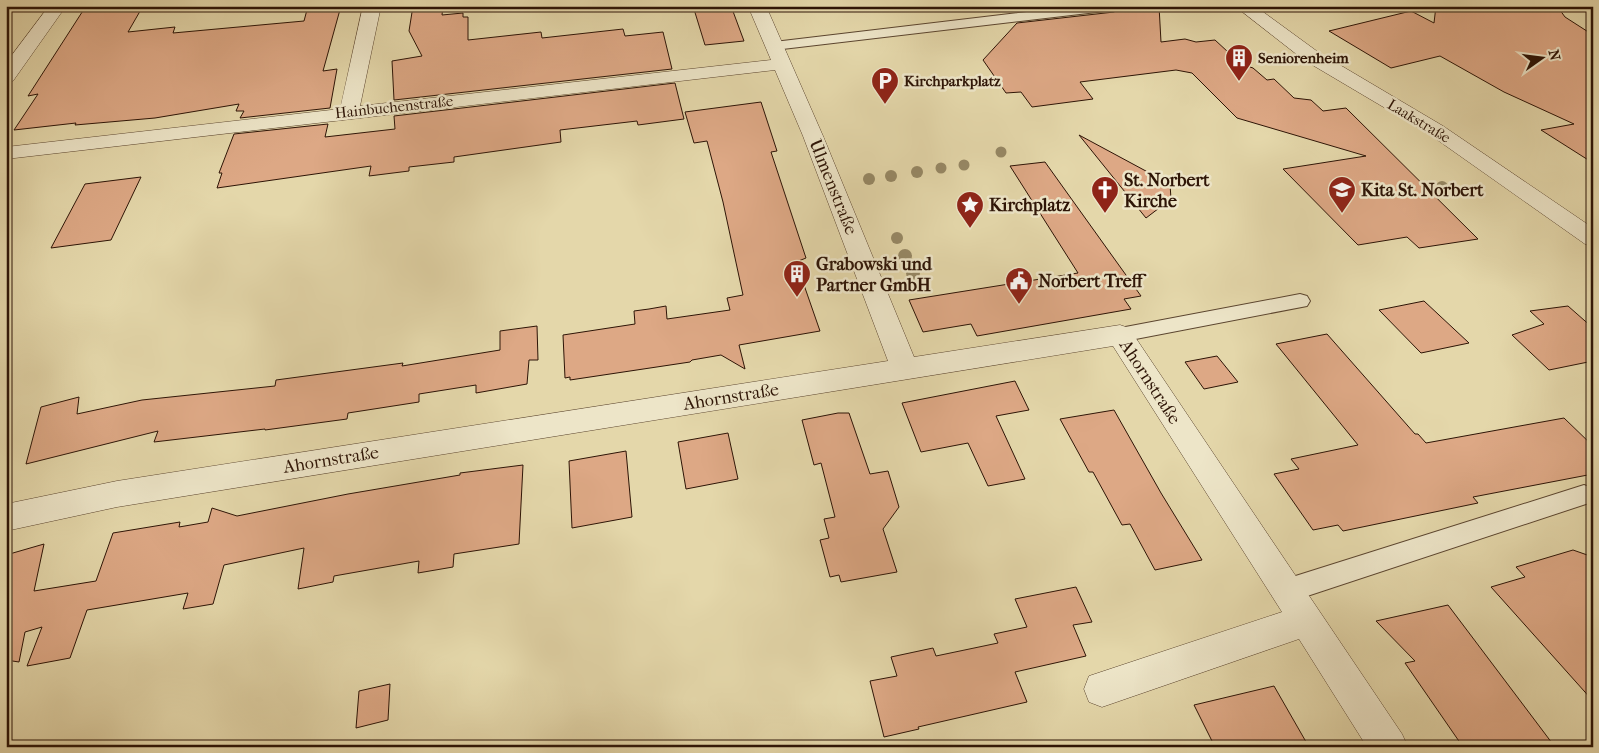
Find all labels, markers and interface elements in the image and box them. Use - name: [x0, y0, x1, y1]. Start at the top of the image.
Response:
- north arrow: [1516, 32, 1566, 82]
- building icon: Seniorenheim: [1224, 43, 1254, 82]
- text: N: [1545, 48, 1564, 63]
- place label: Seniorenheim: [1258, 49, 1349, 67]
- parking icon: Kirchparkplatz: [870, 66, 900, 105]
- place label: Kirchparkplatz: [904, 72, 1001, 90]
- street label: Hainbuchenstraße: [334, 92, 455, 122]
- street label: Laakstraße: [1384, 95, 1454, 147]
- street label: Ulmenstraße: [804, 136, 862, 238]
- place label: St. Norbert Kirche: [1124, 170, 1210, 212]
- church icon: St. Norbert Kirche: [1090, 175, 1120, 214]
- school or university icon: Kita St. Norbert: [1327, 175, 1357, 214]
- place label: Kita St. Norbert: [1361, 180, 1484, 201]
- place icon: Kirchplatz: [955, 190, 985, 229]
- place label: Kirchplatz: [989, 195, 1070, 216]
- place label: Grabowski und Partner GmbH: [816, 254, 933, 296]
- building icon: Grabowski und Partner GmbH: [782, 259, 812, 298]
- public building icon: Norbert Treff: [1004, 266, 1034, 305]
- place label: Norbert Treff: [1038, 271, 1147, 292]
- street label: Ahornstraße: [1114, 335, 1185, 428]
- street label: Ahornstraße: [681, 379, 780, 415]
- street label: Ahornstraße: [281, 442, 380, 478]

